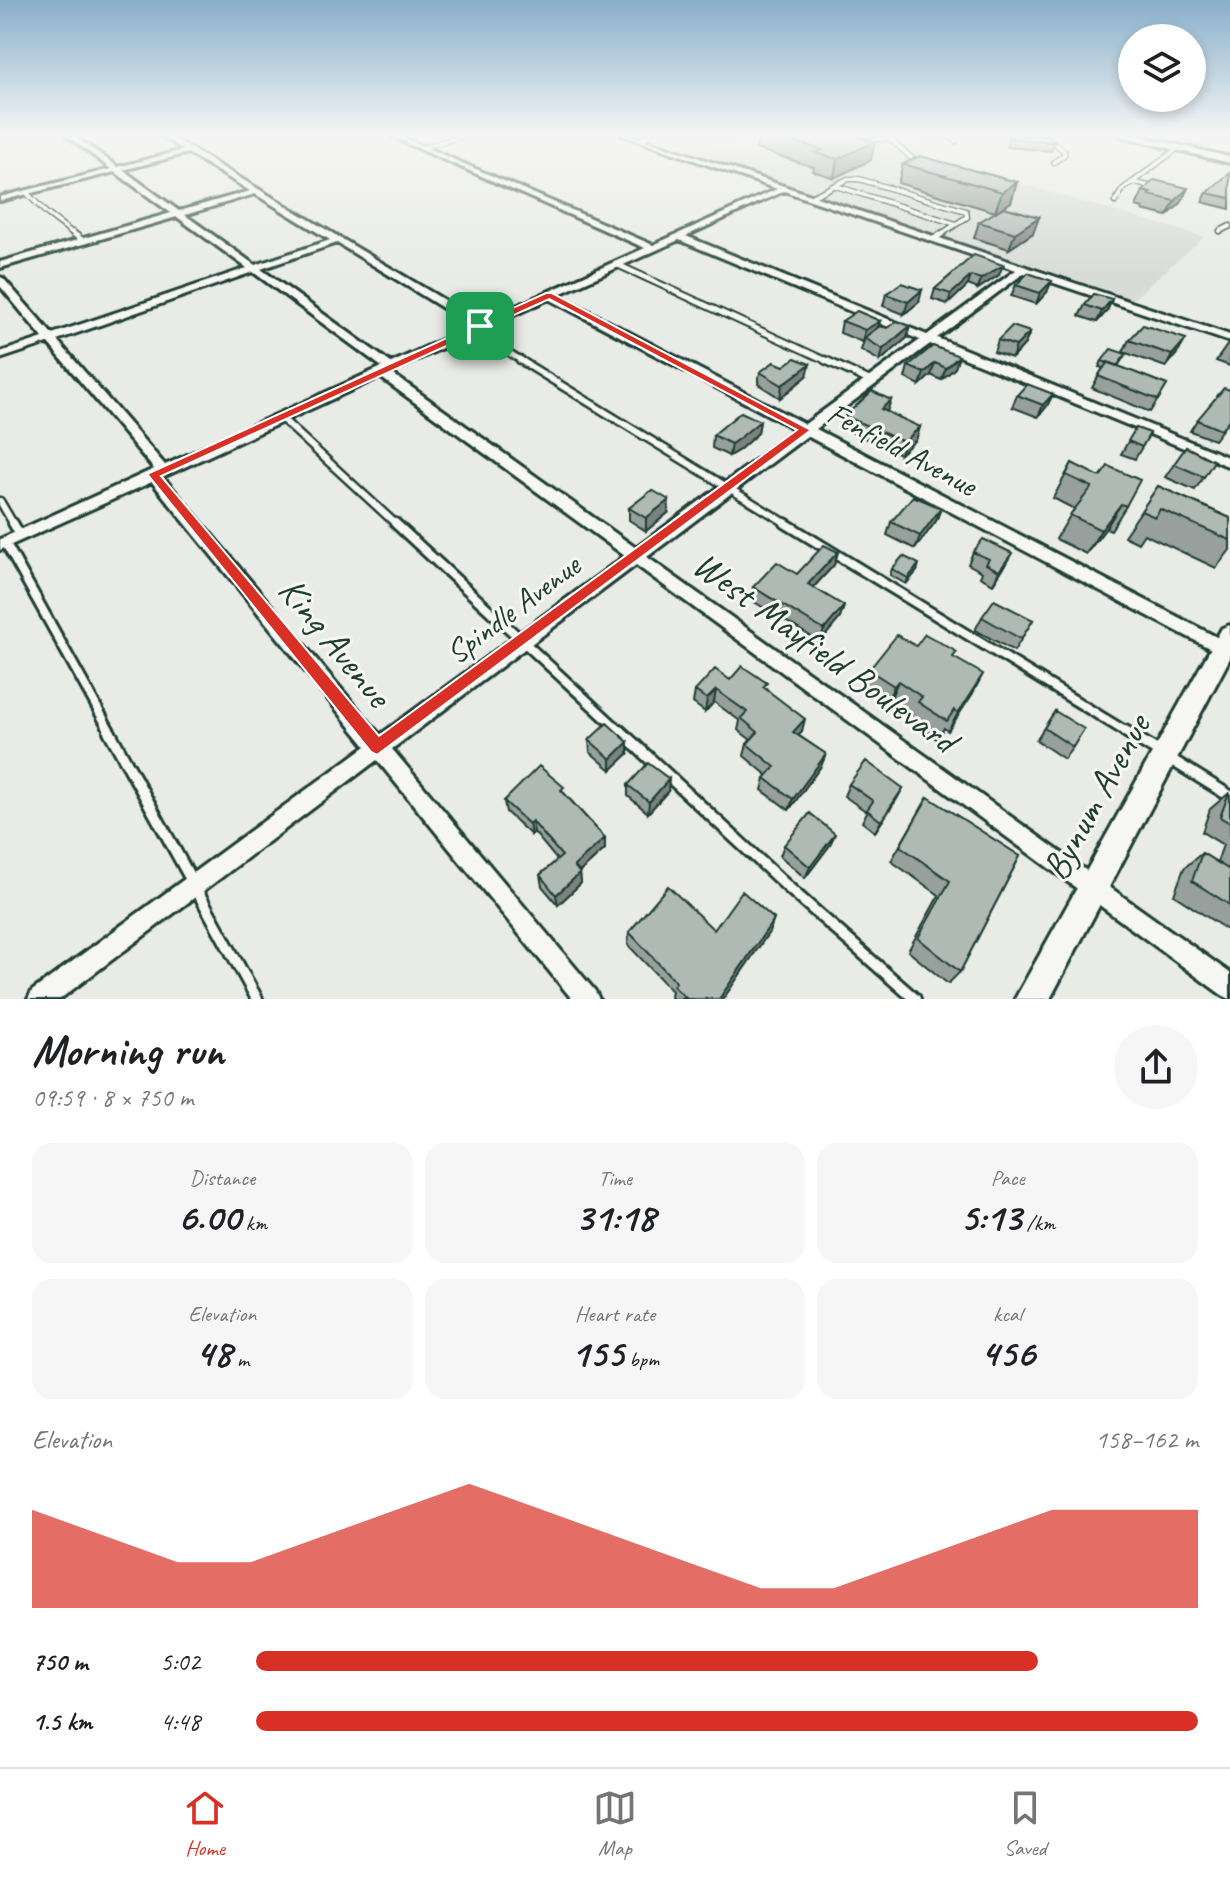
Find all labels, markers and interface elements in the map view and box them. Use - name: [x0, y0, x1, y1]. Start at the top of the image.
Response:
- map controls: [1118, 24, 1206, 112]
- button: layers: [1118, 24, 1206, 112]
- pin: [446, 292, 514, 360]
- icon: arrive: [458, 304, 502, 348]
- street label: Fenfield Avenue: [820, 393, 986, 507]
- street label: West Mayfield Boulevard: [684, 541, 970, 766]
- street label: Spindle Avenue: [438, 544, 590, 673]
- street label: King Avenue: [268, 567, 403, 719]
- street label: Bynum Avenue: [1031, 704, 1162, 888]
- text: Morning run: [32, 1023, 224, 1078]
- button: share: [1114, 1025, 1198, 1109]
- text: 09:59 · 8 × 750 m: [32, 1081, 193, 1114]
- text: Distance: [190, 1164, 255, 1192]
- text: Time: [598, 1164, 632, 1192]
- text: Pace: [991, 1164, 1025, 1192]
- text: 6.00: [178, 1192, 240, 1242]
- text: 31:18: [575, 1192, 655, 1242]
- text: 5:13: [960, 1192, 1021, 1242]
- text: km: [240, 1209, 267, 1237]
- text: /km: [1021, 1209, 1055, 1237]
- text: Elevation: [188, 1300, 256, 1328]
- text: Heart rate: [575, 1300, 655, 1328]
- text: kcal: [993, 1300, 1022, 1328]
- text: 48: [196, 1328, 232, 1378]
- text: 155: [571, 1328, 624, 1378]
- text: 456: [981, 1328, 1035, 1378]
- text: m: [232, 1345, 249, 1373]
- text: bpm: [624, 1345, 659, 1373]
- text: Elevation: [32, 1423, 112, 1456]
- text: 158–162 m: [1095, 1423, 1198, 1456]
- text: 750 m: [32, 1645, 88, 1678]
- text: 5:02: [160, 1645, 200, 1678]
- text: 1.5 km: [32, 1705, 92, 1738]
- text: 4:48: [160, 1705, 200, 1738]
- tab: Home: [183, 1786, 227, 1862]
- tab: Map: [593, 1786, 637, 1862]
- tab: Saved: [1003, 1786, 1047, 1862]

